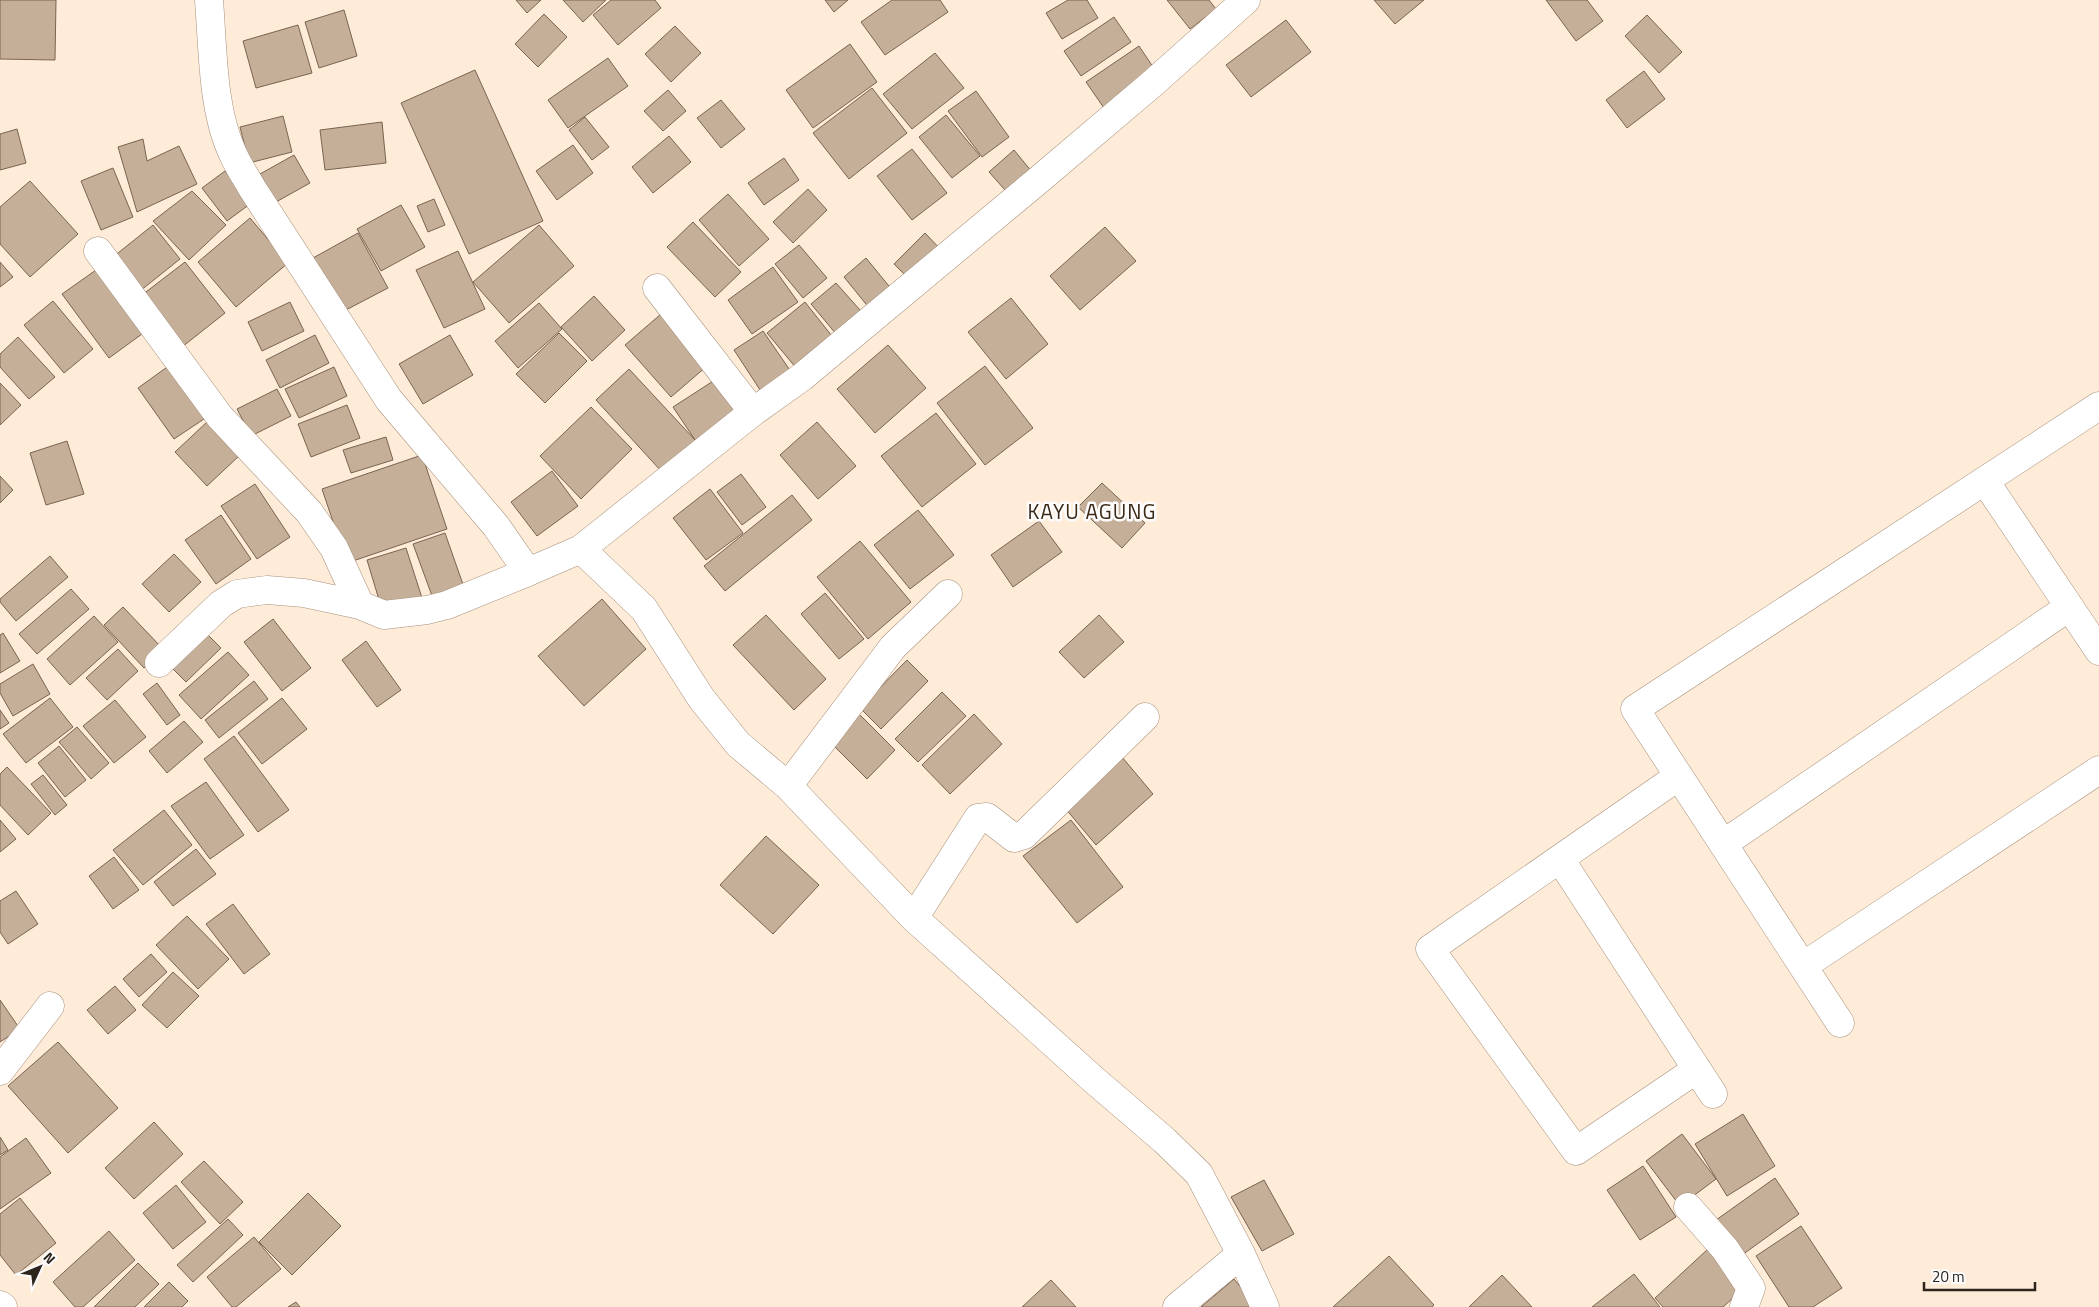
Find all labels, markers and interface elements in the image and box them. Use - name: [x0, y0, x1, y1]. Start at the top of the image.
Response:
- district label: KAYU AGUNG: [1028, 495, 1156, 527]
- north arrow: [15, 1242, 65, 1292]
- text: N: [39, 1247, 61, 1268]
- scale bar: [1924, 1260, 2035, 1292]
- text: 20 m: [1932, 1265, 1965, 1288]

